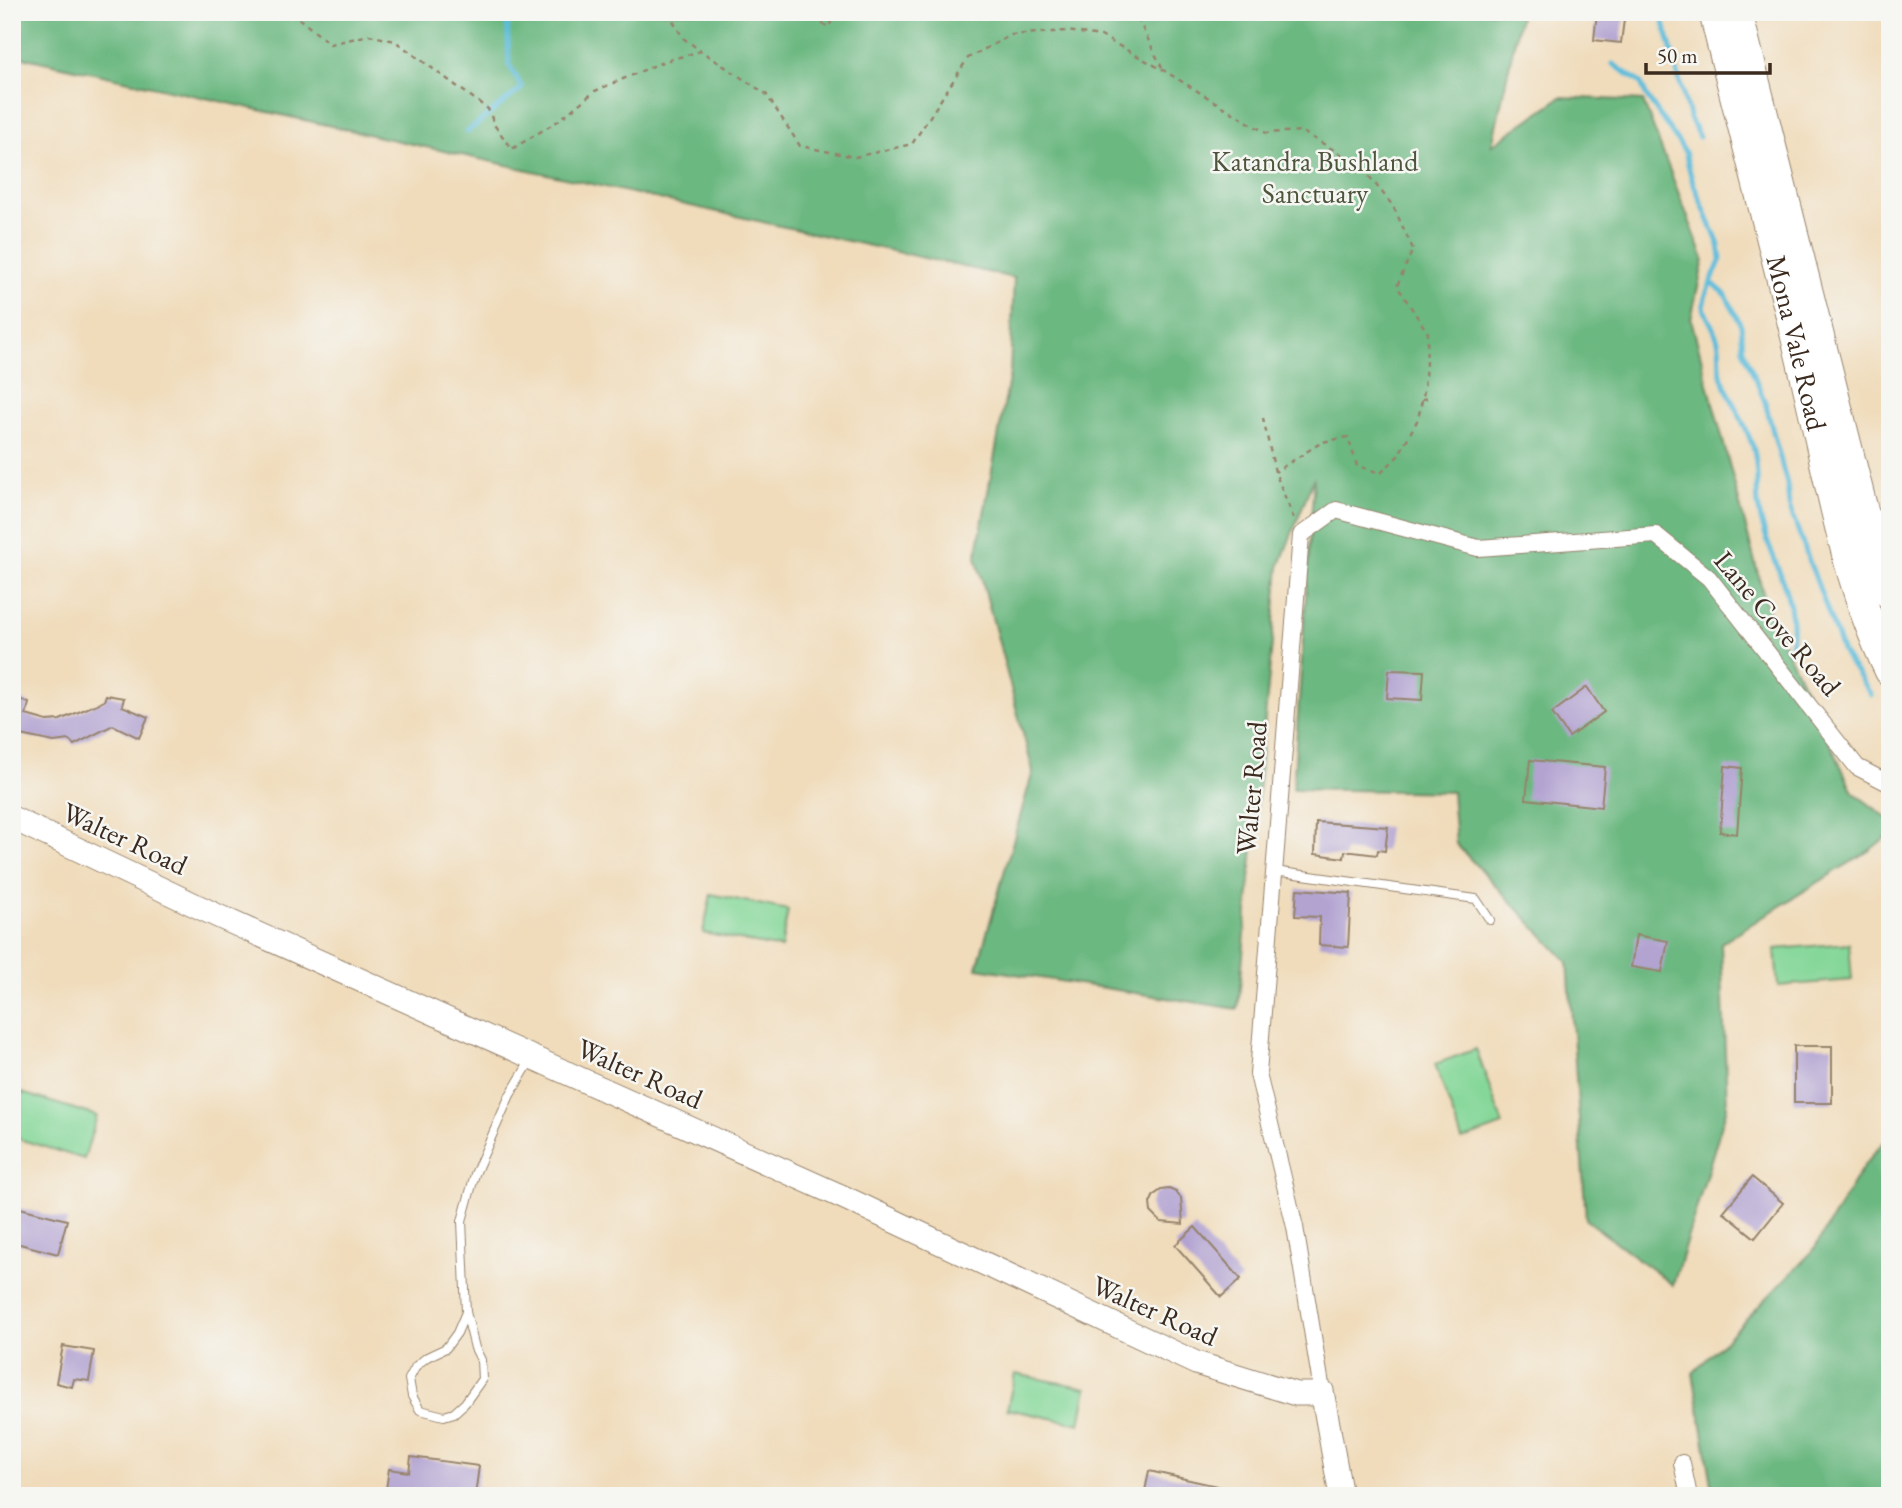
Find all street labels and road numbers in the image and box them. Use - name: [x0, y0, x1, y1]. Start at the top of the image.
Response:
- street label: Mona Vale Road: [1759, 251, 1836, 435]
- street label: Lane Cove Road: [1707, 543, 1850, 704]
- street label: Walter Road: [1227, 719, 1275, 856]
- street label: Walter Road: [57, 793, 194, 883]
- street label: Walter Road: [571, 1029, 709, 1117]
- street label: Walter Road: [1086, 1266, 1224, 1354]

